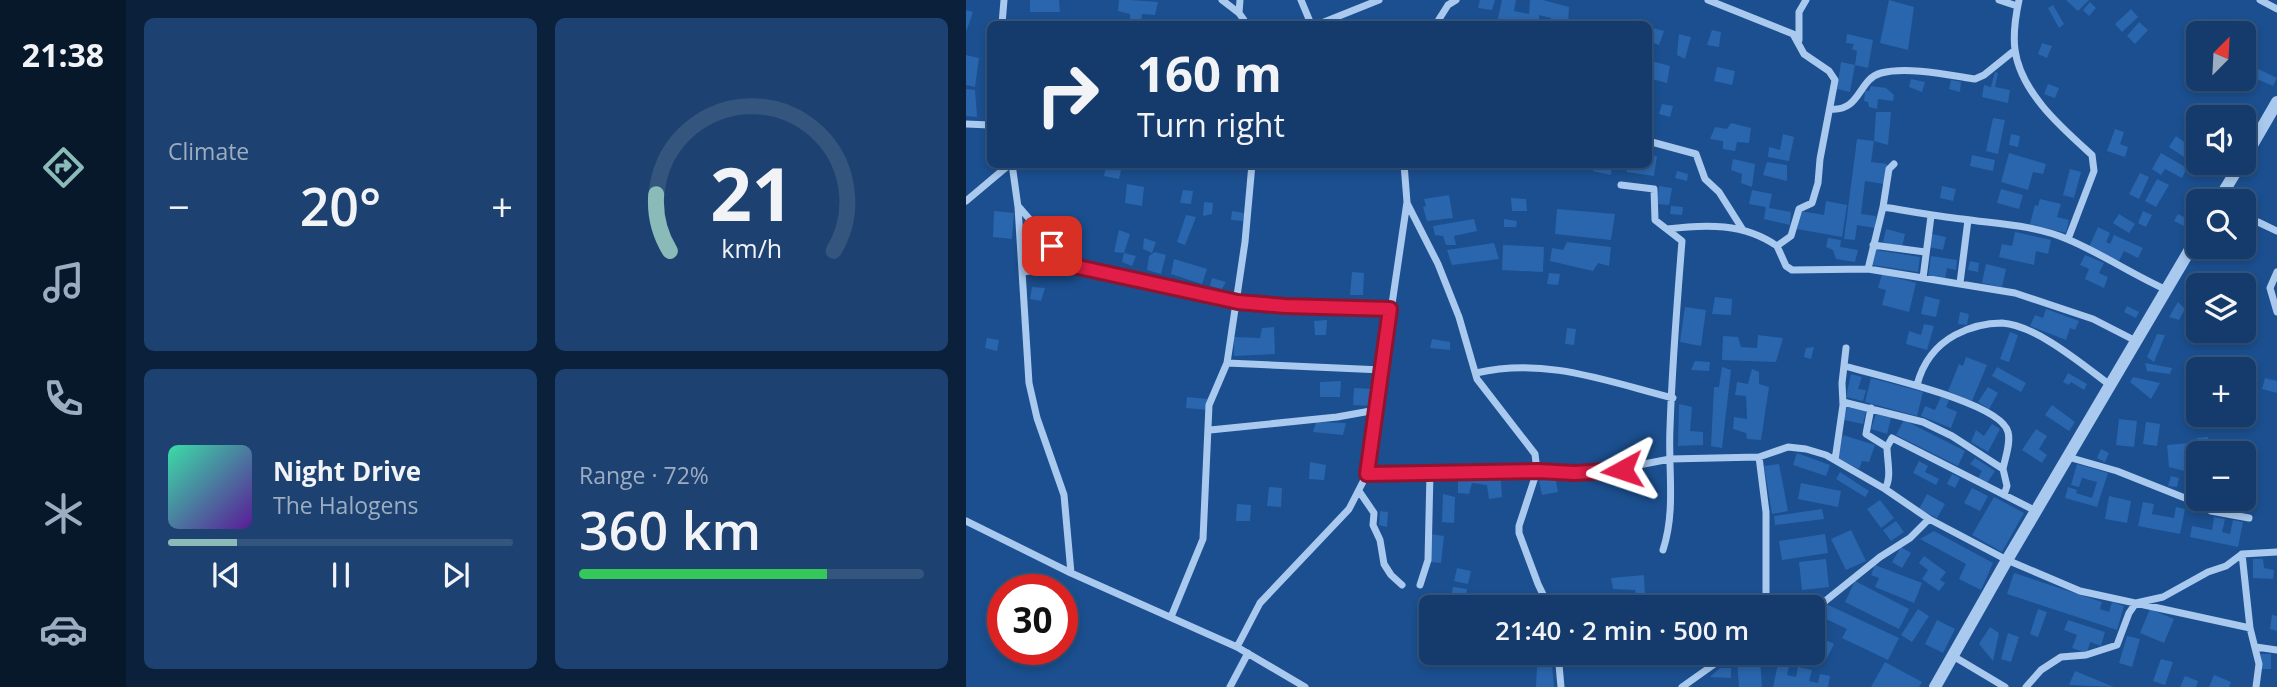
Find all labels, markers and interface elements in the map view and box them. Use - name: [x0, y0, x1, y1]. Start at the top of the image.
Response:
- north arrow: [2186, 21, 2256, 91]
- map controls: [2186, 21, 2256, 511]
- text: 21:38: [22, 33, 104, 76]
- text: 160 m: [1137, 40, 1282, 106]
- icon: right: [1022, 49, 1113, 140]
- text: Turn right: [1137, 103, 1285, 146]
- button: sound: [2186, 105, 2256, 175]
- text: Climate: [168, 135, 249, 167]
- icon: directions: [39, 143, 88, 192]
- text: 21: [710, 143, 793, 242]
- text: 20°: [300, 170, 381, 241]
- text: −: [168, 180, 190, 232]
- text: +: [491, 180, 513, 232]
- button: search: [2186, 189, 2256, 259]
- pin: [1022, 216, 1082, 276]
- icon: arrive: [1033, 227, 1071, 265]
- text: km/h: [721, 230, 782, 264]
- icon: music: [39, 258, 88, 307]
- button: layers: [2186, 273, 2256, 343]
- button: +: [2186, 357, 2256, 427]
- icon: phone: [39, 374, 88, 423]
- position arrow: [1585, 433, 1659, 507]
- button: −: [2186, 441, 2256, 511]
- text: Night Drive: [273, 453, 421, 489]
- text: Range · 72%: [579, 459, 709, 491]
- icon: climate: [39, 489, 88, 538]
- text: The Halogens: [273, 489, 419, 521]
- text: 360 km: [579, 494, 761, 565]
- icon: previous: [207, 556, 245, 594]
- icon: pause: [322, 556, 360, 594]
- icon: next: [437, 556, 475, 594]
- speed limit sign: 30: [987, 574, 1078, 665]
- icon: car: [39, 605, 88, 654]
- text: 21:40 · 2 min · 500 m: [1495, 612, 1749, 648]

